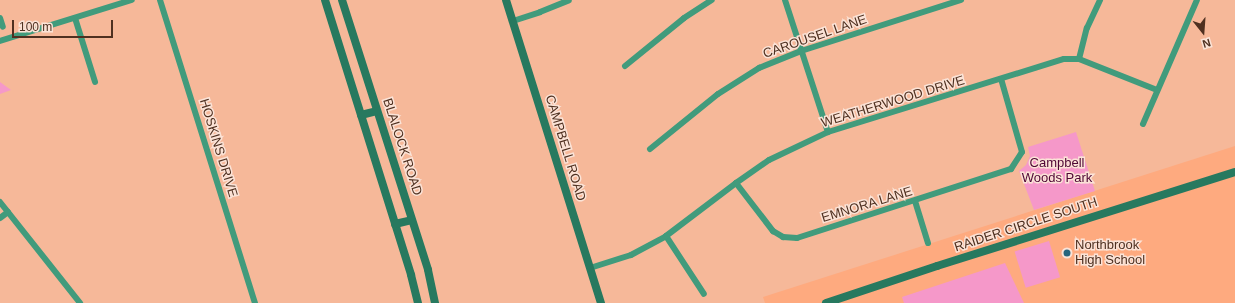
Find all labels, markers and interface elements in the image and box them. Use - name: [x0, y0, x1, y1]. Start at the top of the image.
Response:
- scale bar: [14, 12, 115, 38]
- street label: CAROUSEL LANE: [761, 12, 869, 62]
- north arrow: [1183, 12, 1223, 52]
- text: 100 m: [19, 20, 52, 34]
- text: N: [1201, 37, 1212, 50]
- street label: WEATHERWOOD DRIVE: [819, 73, 967, 131]
- street label: CAMPBELL ROAD: [541, 93, 589, 203]
- street label: BLALOCK ROAD: [379, 96, 425, 198]
- street label: HOSKINS DRIVE: [196, 97, 240, 199]
- park label: Campbell Woods Park: [1022, 156, 1092, 187]
- street label: EMNORA LANE: [819, 184, 915, 226]
- street label: RAIDER CIRCLE SOUTH: [952, 194, 1100, 256]
- place label: Northbrook High School: [1075, 238, 1145, 269]
- marker: Northbrook High School: [1062, 248, 1072, 258]

